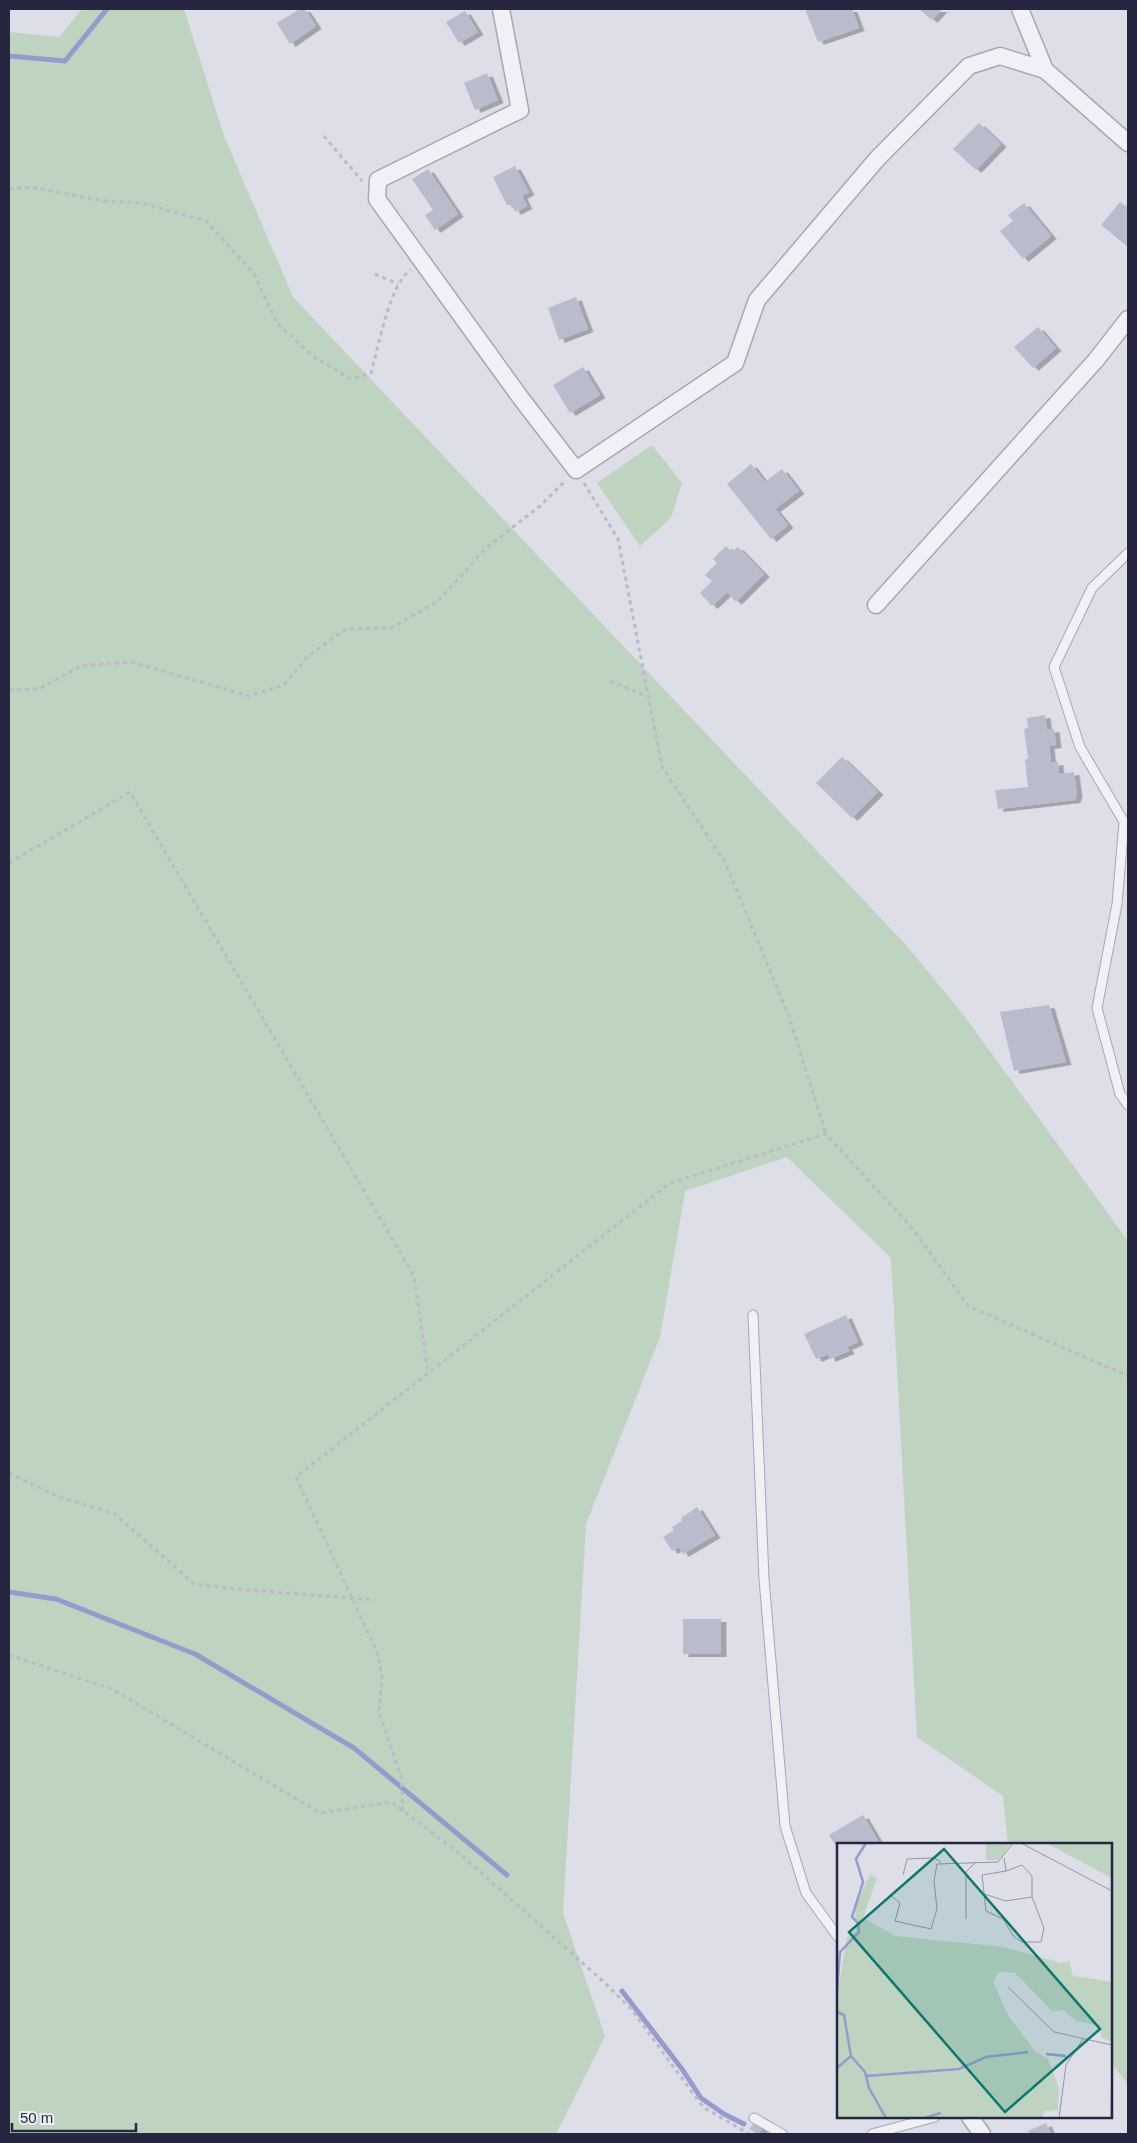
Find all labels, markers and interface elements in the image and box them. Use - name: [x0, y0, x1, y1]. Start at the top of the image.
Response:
- inset map: [837, 1843, 1112, 2118]
- scale bar: [12, 2100, 136, 2132]
- text: 50 m: [20, 2109, 53, 2126]

